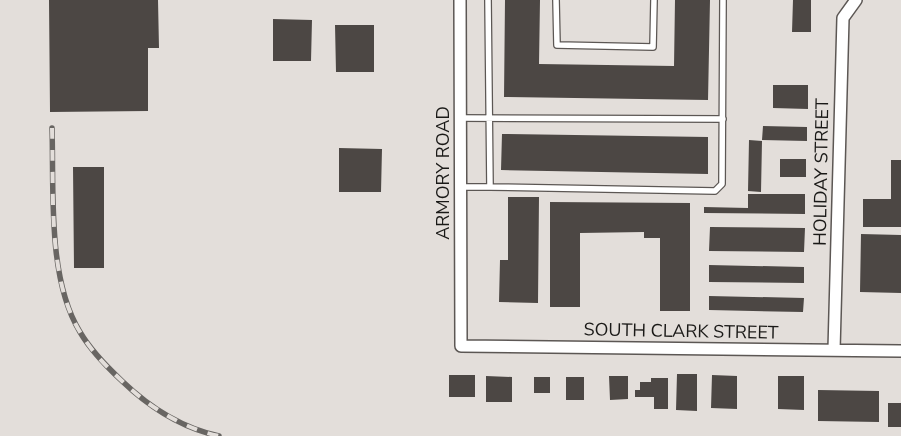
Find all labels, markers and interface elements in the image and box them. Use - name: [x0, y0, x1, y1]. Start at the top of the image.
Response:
- street label: HOLIDAY STREET: [808, 98, 834, 246]
- street label: ARMORY ROAD: [431, 106, 455, 240]
- street label: SOUTH CLARK STREET: [583, 317, 779, 345]

